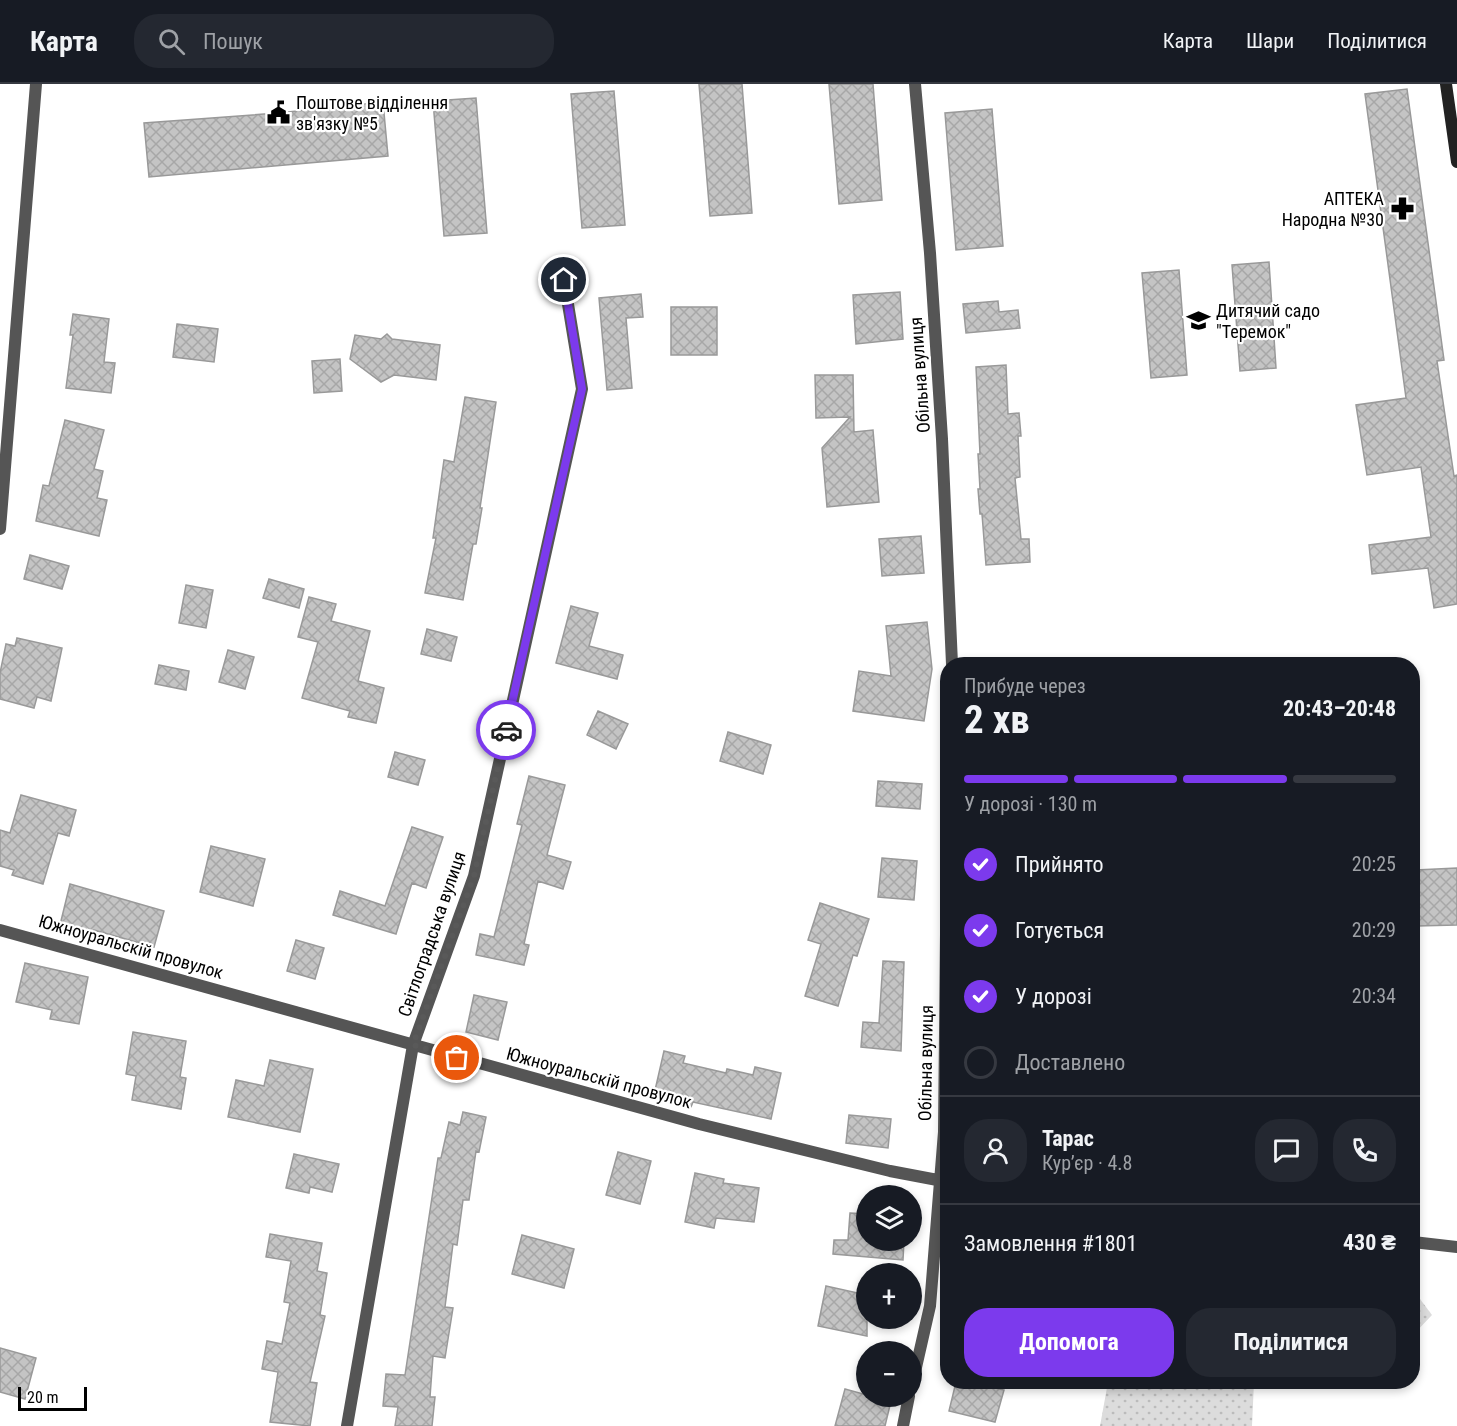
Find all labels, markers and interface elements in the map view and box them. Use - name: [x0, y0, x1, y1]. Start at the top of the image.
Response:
- search box: [134, 14, 554, 68]
- text: Карта: [30, 25, 98, 58]
- icon: search: [155, 25, 188, 58]
- text: Пошук: [203, 29, 263, 54]
- text: Карта: [1163, 29, 1213, 53]
- text: Шари: [1246, 29, 1294, 53]
- text: Поділитися: [1327, 29, 1427, 53]
- place label: Поштове відділення зв'язку №5: [296, 92, 448, 134]
- public building icon: Поштове відділення зв'язку №5: [265, 100, 291, 126]
- place label: АПТЕКА Народна №30: [1282, 188, 1385, 230]
- pharmacy icon: АПТЕКА Народна №30: [1389, 196, 1415, 222]
- pin: [538, 254, 589, 305]
- icon: home: [547, 263, 580, 296]
- place label: Дитячий садо "Теремок": [1216, 300, 1320, 342]
- school or university icon: Дитячий садо "Теремок": [1185, 308, 1211, 334]
- street label: Обільна вулиця: [905, 316, 934, 434]
- text: Прибуде через: [964, 674, 1086, 698]
- text: 20:43–20:48: [1283, 696, 1396, 721]
- text: 2 хв: [964, 697, 1030, 743]
- courier: [476, 700, 536, 760]
- icon: car: [490, 714, 523, 747]
- text: У дорозі · 130 m: [964, 792, 1097, 816]
- street label: Світлоградська вулиця: [393, 848, 470, 1019]
- icon: check: [964, 848, 997, 881]
- text: Прийнято: [1015, 852, 1104, 877]
- text: 20:25: [1352, 852, 1396, 876]
- street label: Южноуральскій провулок: [36, 910, 226, 983]
- icon: check: [964, 914, 997, 947]
- text: Готується: [1015, 918, 1104, 943]
- text: 20:29: [1352, 918, 1396, 942]
- icon: check: [964, 980, 997, 1013]
- text: У дорозі: [1015, 984, 1092, 1009]
- text: 20:34: [1352, 984, 1396, 1008]
- street label: Обільна вулиця: [914, 1005, 937, 1121]
- pin: [431, 1032, 482, 1083]
- icon: bag: [440, 1041, 473, 1074]
- street label: Южноуральскій провулок: [504, 1043, 694, 1112]
- text: Доставлено: [1015, 1050, 1125, 1075]
- button: person: [964, 1119, 1027, 1182]
- button: chat: [1255, 1119, 1318, 1182]
- button: phone: [1333, 1119, 1396, 1182]
- text: Тарас: [1042, 1126, 1094, 1151]
- text: Кур’єр · 4.8: [1042, 1151, 1132, 1175]
- map controls: [856, 1185, 922, 1407]
- button: layers: [856, 1185, 922, 1251]
- text: 430 ₴: [1343, 1230, 1396, 1255]
- text: Замовлення #1801: [964, 1231, 1137, 1256]
- button: +: [856, 1263, 922, 1329]
- button: Допомога: [964, 1308, 1174, 1377]
- button: Поділитися: [1186, 1308, 1396, 1377]
- button: −: [856, 1341, 922, 1407]
- scale bar: [18, 1384, 87, 1412]
- text: 20 m: [27, 1388, 59, 1407]

